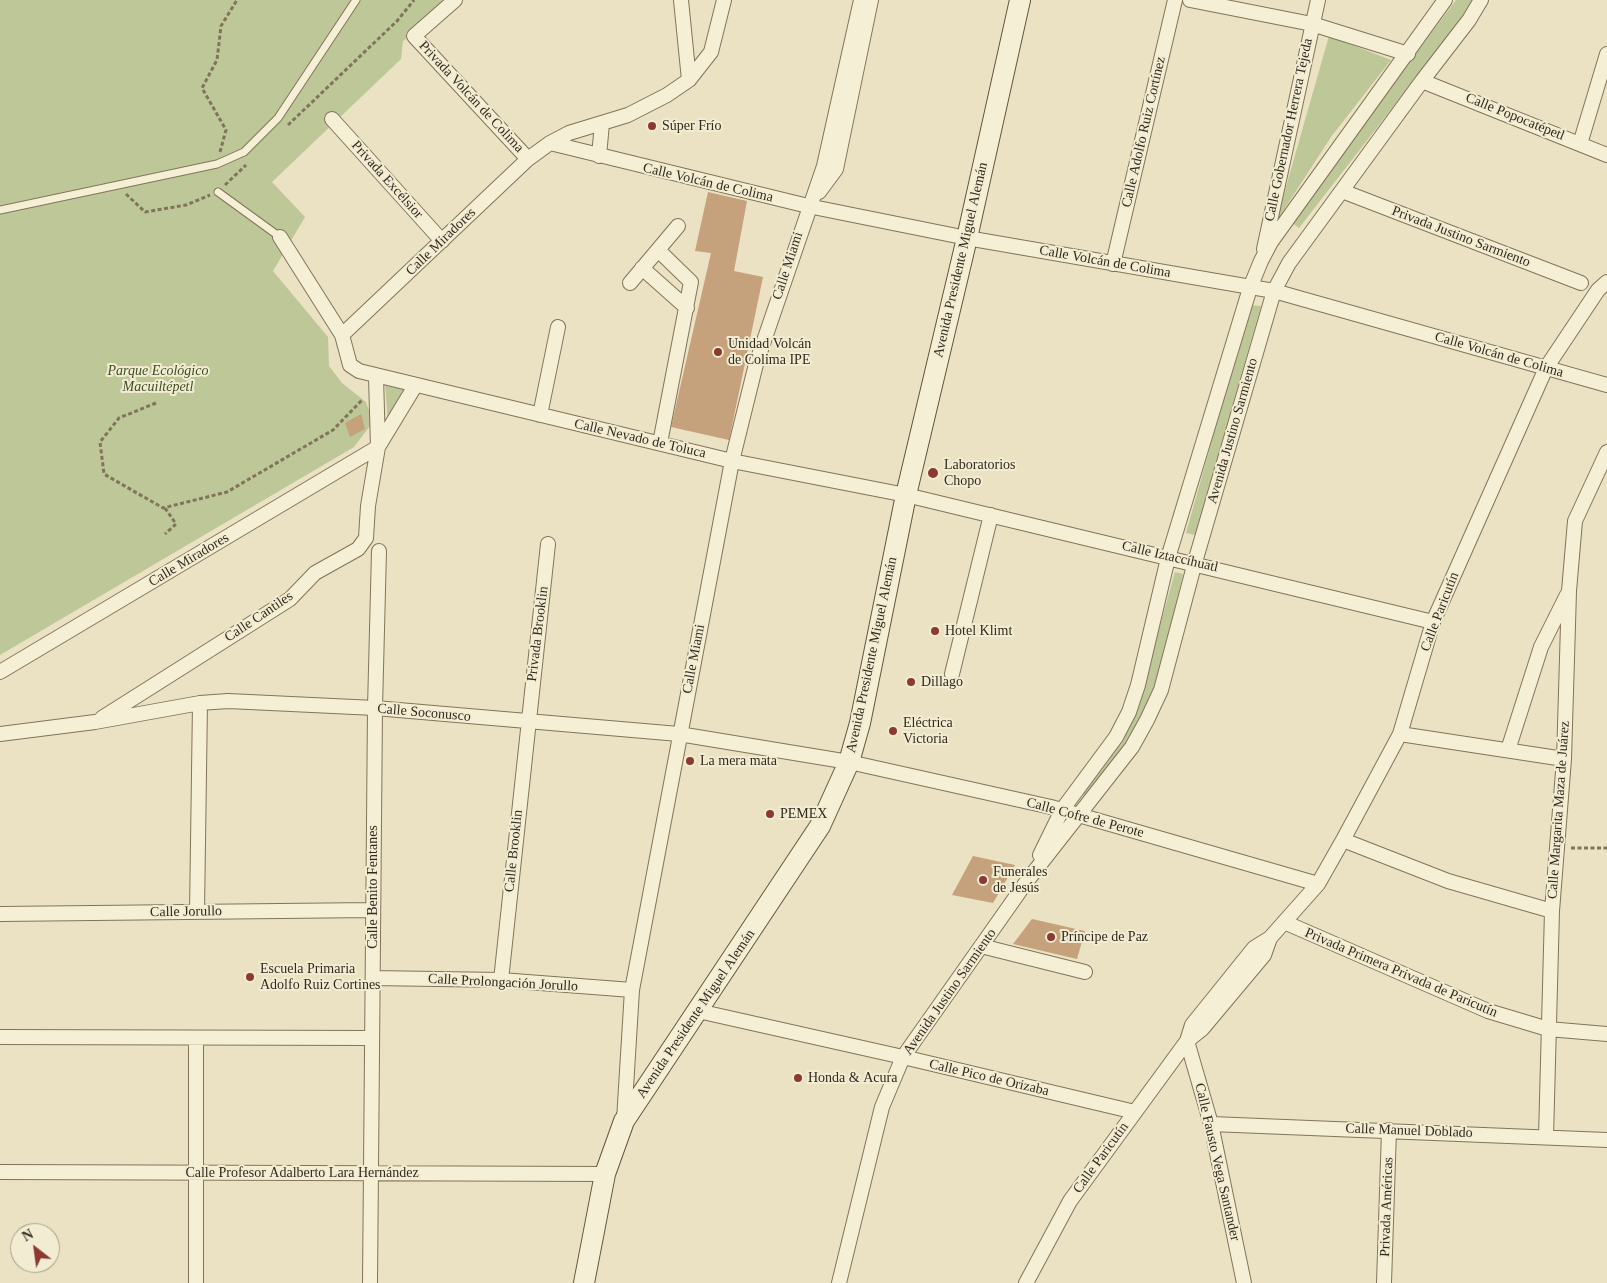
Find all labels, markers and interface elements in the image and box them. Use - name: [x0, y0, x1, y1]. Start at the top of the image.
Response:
- street label: Calle Gobernador Herrera Tejeda: [1261, 37, 1317, 223]
- street label: Privada Volcán de Colima: [415, 38, 527, 156]
- street label: Calle Adolfo Ruiz Cortínez: [1118, 55, 1170, 209]
- street label: Calle Popocatépetl: [1463, 89, 1567, 145]
- place label: Súper Frío: [662, 118, 722, 134]
- marker: Súper Frío: [646, 120, 658, 132]
- street label: Privada Excélsior: [348, 138, 426, 222]
- street label: Calle Volcán de Colima: [641, 160, 775, 206]
- street label: Avenida Presidente Miguel Alemán: [930, 161, 992, 359]
- street label: Privada Justino Sarmiento: [1389, 203, 1533, 271]
- street label: Calle Miradores: [403, 204, 479, 280]
- street label: Calle Miami: [769, 230, 807, 302]
- street label: Calle Volcán de Colima: [1038, 242, 1172, 282]
- street label: Calle Volcán de Colima: [1433, 329, 1565, 381]
- place label: Unidad Volcán de Colima IPE: [728, 336, 811, 368]
- marker: Unidad Volcán de Colima IPE: [712, 346, 724, 358]
- street label: Avenida Justino Sarmiento: [1204, 356, 1262, 506]
- park label: Parque Ecológico Macuiltépetl: [108, 363, 208, 396]
- street label: Calle Nevado de Toluca: [572, 416, 708, 462]
- place label: Laboratorios Chopo: [944, 457, 1016, 490]
- marker: Laboratorios Chopo: [926, 466, 940, 480]
- street label: Calle Miradores: [146, 529, 232, 591]
- street label: Calle Iztaccíhuatl: [1120, 538, 1220, 576]
- street label: Avenida Presidente Miguel Alemán: [843, 555, 901, 755]
- street label: Calle Paricutín: [1417, 570, 1463, 654]
- street label: Privada Brooklin: [524, 585, 552, 683]
- street label: Calle Cantiles: [222, 588, 296, 646]
- street label: Calle Miami: [679, 623, 709, 695]
- place label: Hotel Klimt: [945, 623, 1012, 639]
- marker: Hotel Klimt: [929, 625, 941, 637]
- place label: Dillago: [921, 674, 963, 690]
- marker: Dillago: [905, 676, 917, 688]
- street label: Calle Soconusco: [377, 701, 471, 725]
- place label: Eléctrica Victoria: [903, 715, 953, 748]
- street label: Calle Margarita Maza de Juárez: [1544, 720, 1574, 900]
- marker: Eléctrica Victoria: [887, 725, 899, 737]
- place label: La mera mata: [700, 753, 777, 769]
- marker: La mera mata: [684, 755, 696, 767]
- street label: Calle Cofre de Perote: [1024, 794, 1146, 842]
- place label: PEMEX: [780, 806, 827, 822]
- marker: PEMEX: [764, 808, 776, 820]
- street label: Calle Brooklin: [501, 809, 527, 893]
- street label: Calle Benito Fentanes: [365, 825, 381, 949]
- place label: Funerales de Jesús: [993, 864, 1047, 896]
- marker: Funerales de Jesús: [977, 874, 989, 886]
- street label: Calle Jorullo: [150, 903, 222, 921]
- street label: Avenida Justino Sarmiento: [900, 925, 1000, 1059]
- street label: Privada Primera Privada de Paricutín: [1302, 925, 1500, 1021]
- street label: Avenida Presidente Miguel Alemán: [633, 926, 759, 1102]
- place label: Príncipe de Paz: [1061, 929, 1148, 945]
- marker: Príncipe de Paz: [1045, 931, 1057, 943]
- place label: Escuela Primaria Adolfo Ruiz Cortines: [260, 961, 381, 994]
- marker: Escuela Primaria Adolfo Ruiz Cortines: [244, 971, 256, 983]
- street label: Calle Prolongación Jorullo: [428, 971, 578, 995]
- street label: Calle Pico de Orizaba: [927, 1056, 1051, 1100]
- place label: Honda & Acura: [808, 1070, 897, 1086]
- marker: Honda & Acura: [792, 1072, 804, 1084]
- street label: Calle Fausto Vega Santander: [1191, 1082, 1243, 1242]
- street label: Calle Paricutín: [1070, 1119, 1132, 1197]
- street label: Calle Manuel Doblado: [1345, 1120, 1473, 1142]
- street label: Privada Américas: [1377, 1157, 1397, 1257]
- street label: Calle Profesor Adalberto Lara Hernández: [185, 1165, 419, 1181]
- north arrow: [10, 1223, 60, 1273]
- text: N: [20, 1226, 36, 1244]

